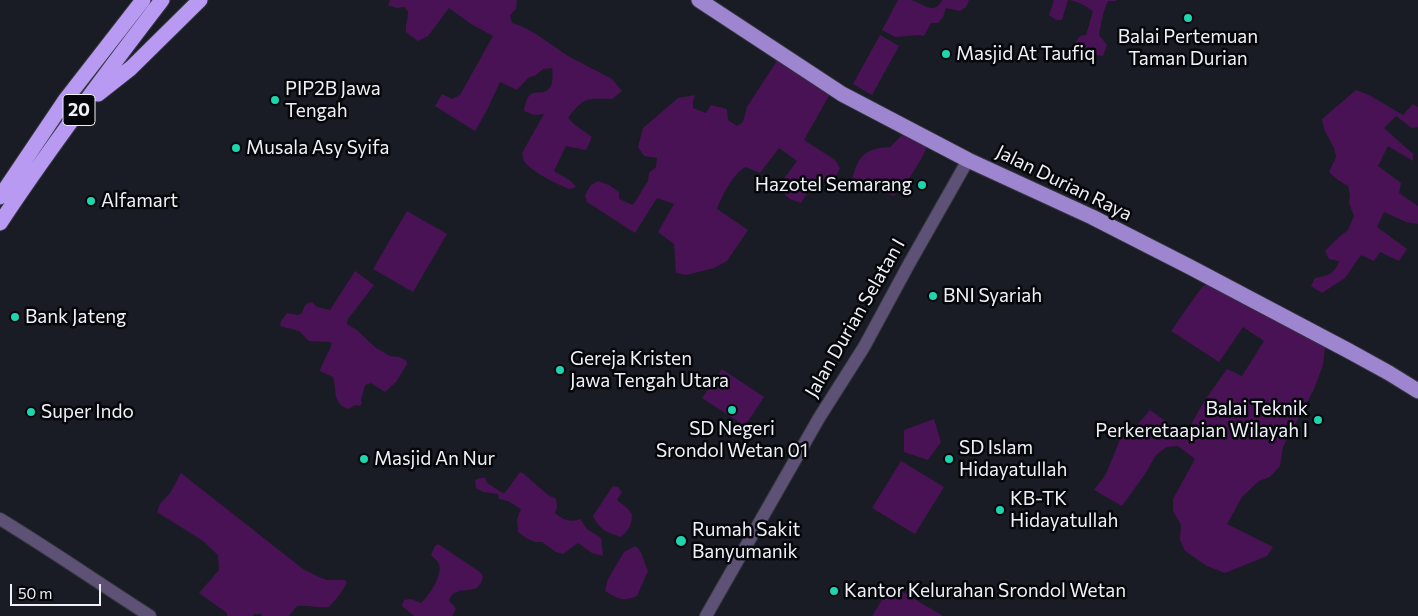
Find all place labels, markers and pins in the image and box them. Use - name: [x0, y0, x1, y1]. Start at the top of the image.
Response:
- marker: Balai Pertemuan Taman Durian: [1182, 12, 1194, 24]
- place label: Balai Pertemuan Taman Durian: [1118, 26, 1258, 70]
- place label: Masjid At Taufiq: [956, 43, 1095, 65]
- marker: Masjid At Taufiq: [940, 48, 952, 60]
- place label: PIP2B Jawa Tengah: [285, 78, 381, 122]
- marker: PIP2B Jawa Tengah: [269, 94, 281, 106]
- place label: Musala Asy Syifa: [246, 137, 389, 159]
- marker: Musala Asy Syifa: [230, 142, 242, 154]
- place label: Hazotel Semarang: [755, 174, 912, 196]
- marker: Hazotel Semarang: [916, 179, 928, 191]
- place label: Alfamart: [101, 190, 178, 212]
- marker: Alfamart: [85, 195, 97, 207]
- place label: BNI Syariah: [943, 285, 1042, 307]
- marker: BNI Syariah: [927, 290, 939, 302]
- place label: Bank Jateng: [25, 306, 126, 328]
- marker: Bank Jateng: [9, 311, 21, 323]
- place label: Gereja Kristen Jawa Tengah Utara: [570, 348, 729, 392]
- marker: Gereja Kristen Jawa Tengah Utara: [554, 364, 566, 376]
- place label: Balai Teknik Perkeretaapian Wilayah I: [1095, 398, 1308, 442]
- place label: Super Indo: [41, 401, 134, 423]
- marker: SD Negeri Srondol Wetan 01: [726, 404, 738, 416]
- marker: Super Indo: [25, 406, 37, 418]
- marker: Balai Teknik Perkeretaapian Wilayah I: [1312, 414, 1324, 426]
- place label: SD Negeri Srondol Wetan 01: [656, 418, 808, 462]
- place label: SD Islam Hidayatullah: [959, 437, 1067, 481]
- place label: Masjid An Nur: [374, 448, 495, 470]
- marker: Masjid An Nur: [358, 453, 370, 465]
- marker: SD Islam Hidayatullah: [943, 453, 955, 465]
- place label: KB-TK Hidayatullah: [1010, 488, 1118, 532]
- marker: KB-TK Hidayatullah: [994, 504, 1006, 516]
- place label: Rumah Sakit Banyumanik: [692, 519, 800, 563]
- marker: Rumah Sakit Banyumanik: [674, 534, 688, 548]
- place label: Kantor Kelurahan Srondol Wetan: [844, 580, 1126, 602]
- marker: Kantor Kelurahan Srondol Wetan: [828, 585, 840, 597]

